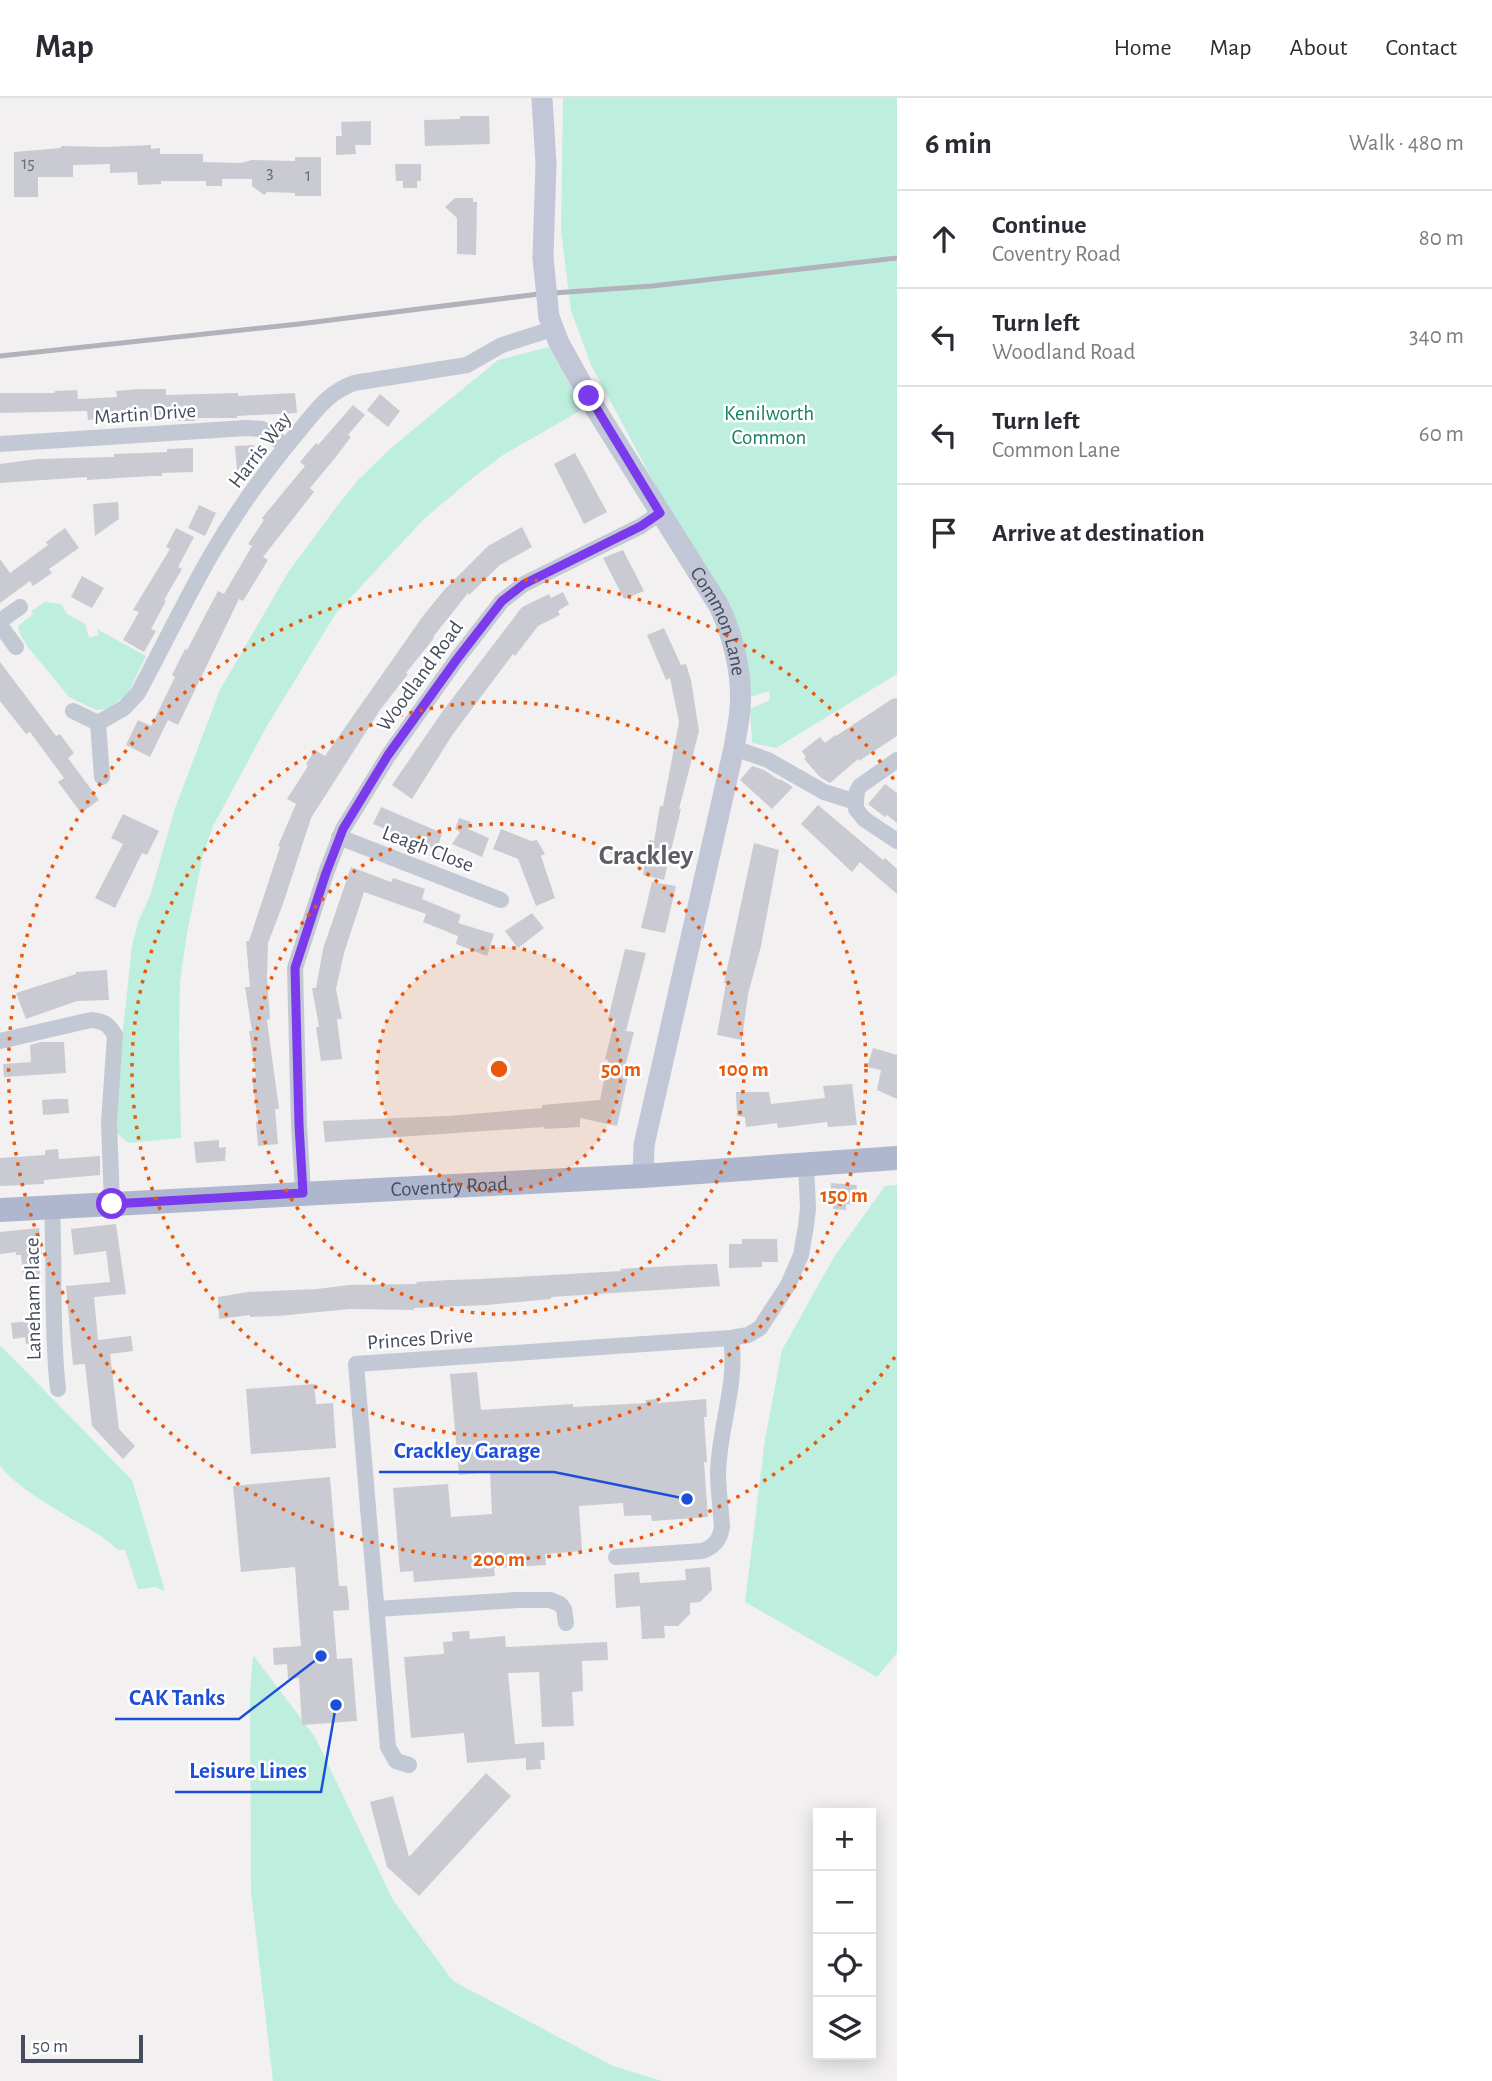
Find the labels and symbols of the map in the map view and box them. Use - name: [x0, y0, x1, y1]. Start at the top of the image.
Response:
- house number: 15: [21, 155, 35, 173]
- house number: 3: [266, 164, 274, 182]
- house number: 1: [305, 167, 311, 185]
- route end: [573, 380, 604, 411]
- street label: Martin Drive: [93, 400, 197, 428]
- park label: Kenilworth Common: [724, 403, 814, 448]
- street label: Harris Way: [225, 408, 295, 492]
- street label: Common Lane: [687, 563, 750, 677]
- street label: Woodland Road: [373, 617, 467, 735]
- street label: Leagh Close: [379, 822, 477, 876]
- district label: Crackley: [599, 842, 694, 870]
- centre of rings: [487, 1057, 511, 1081]
- text: 50 m: [601, 1059, 641, 1080]
- text: 100 m: [719, 1059, 769, 1080]
- street label: Coventry Road: [390, 1173, 509, 1200]
- text: 150 m: [820, 1185, 868, 1206]
- route start: [96, 1188, 127, 1219]
- street label: Laneham Place: [21, 1237, 45, 1361]
- street label: Princes Drive: [366, 1325, 474, 1353]
- callout: Crackley Garage: [379, 1428, 554, 1472]
- text: Crackley Garage: [394, 1440, 541, 1463]
- text: 200 m: [473, 1549, 525, 1570]
- callout: CAK Tanks: [115, 1675, 239, 1719]
- text: CAK Tanks: [129, 1687, 225, 1710]
- callout: Leisure Lines: [175, 1748, 321, 1792]
- text: Leisure Lines: [189, 1760, 307, 1783]
- scale bar: [21, 2032, 144, 2064]

